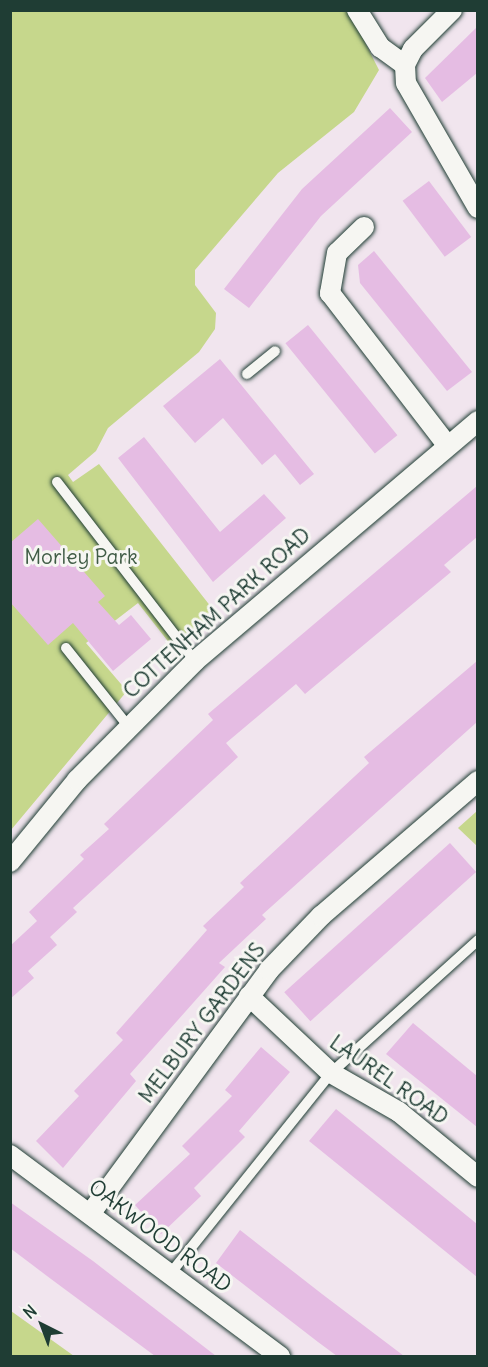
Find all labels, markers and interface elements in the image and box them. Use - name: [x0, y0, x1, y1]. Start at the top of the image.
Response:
- street label: COTTENHAM PARK ROAD: [118, 522, 316, 704]
- park label: Morley Park: [24, 544, 138, 570]
- street label: MELBURY GARDENS: [134, 938, 270, 1108]
- street label: LAUREL ROAD: [325, 1030, 453, 1130]
- street label: OAKWOOD ROAD: [84, 1174, 236, 1298]
- north arrow: [12, 1295, 72, 1355]
- text: N: [19, 1300, 41, 1323]

